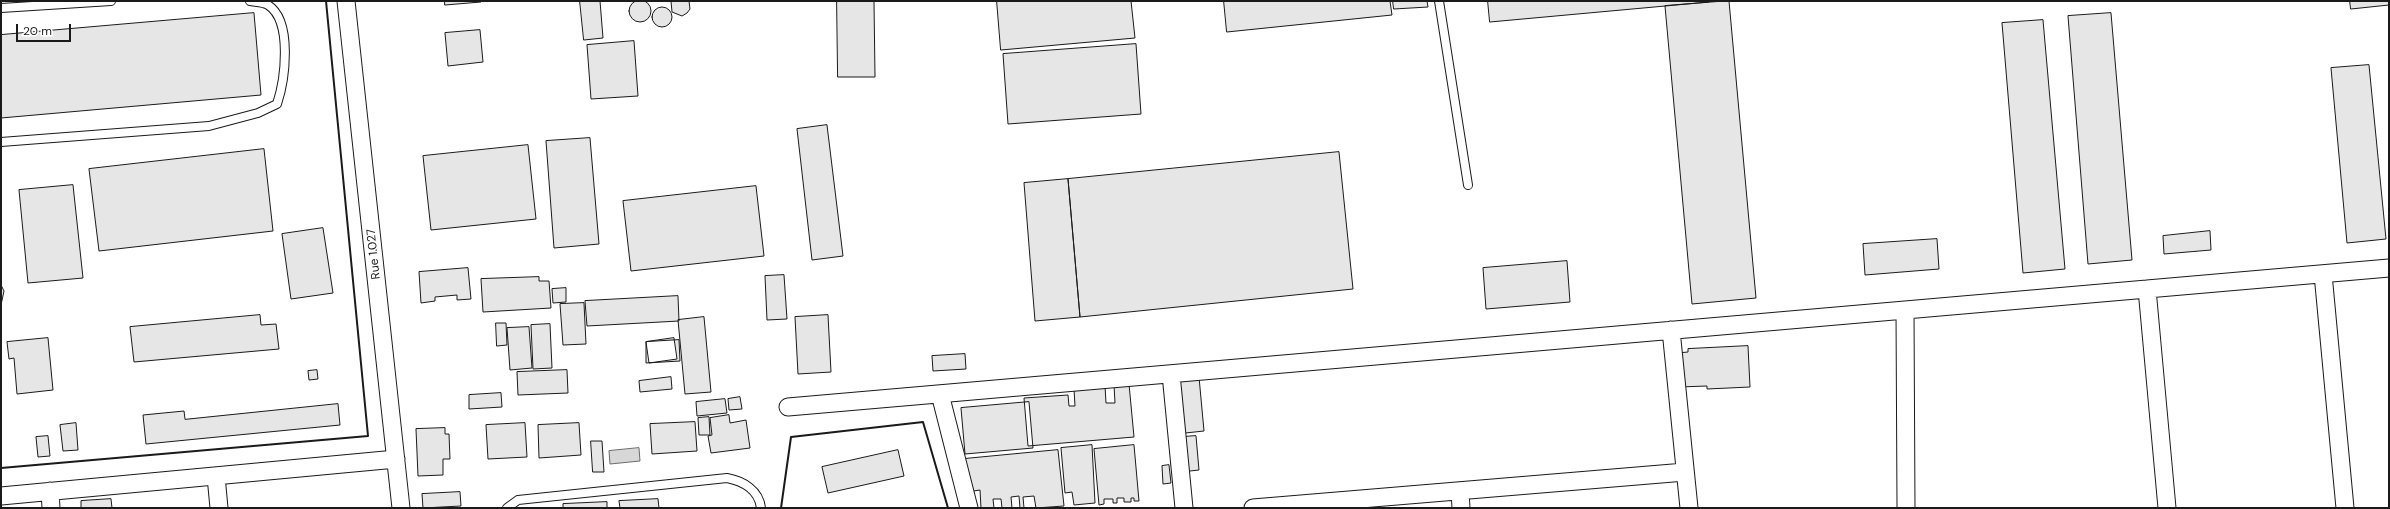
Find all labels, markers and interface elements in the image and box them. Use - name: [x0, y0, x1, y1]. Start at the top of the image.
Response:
- scale bar: [18, 16, 73, 42]
- text: 20 m: [23, 23, 52, 39]
- street label: Rue 1.027: [364, 228, 384, 280]

